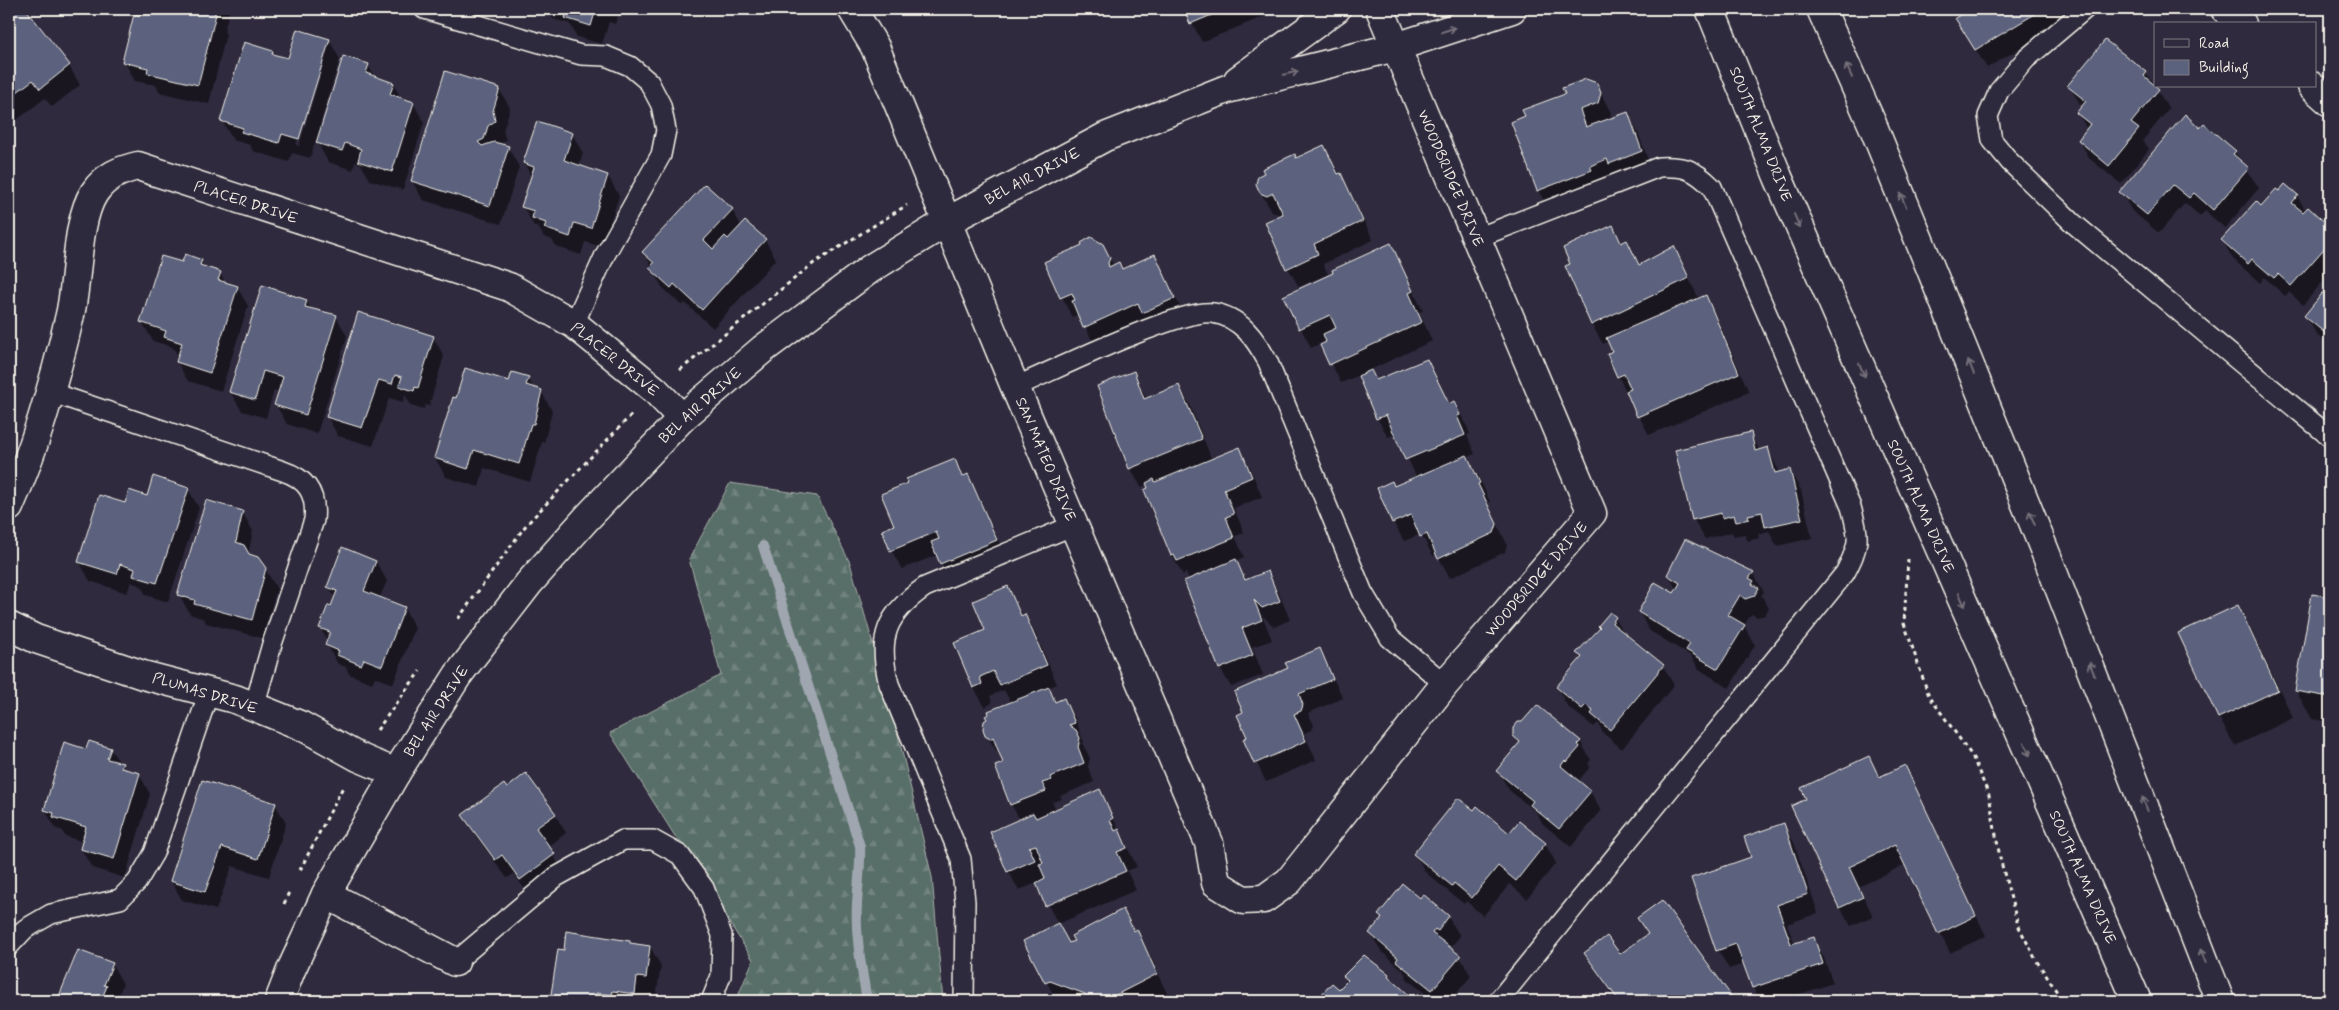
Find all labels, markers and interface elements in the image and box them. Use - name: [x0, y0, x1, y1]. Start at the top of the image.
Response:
- legend: [2154, 22, 2316, 88]
- one-way arrow: [1439, 25, 1455, 34]
- text: Road: [2199, 34, 2229, 54]
- text: Building: [2199, 58, 2249, 79]
- street label: SOUTH ALMA DRIVE: [1724, 64, 1796, 205]
- one-way arrow: [1844, 64, 1853, 79]
- one-way arrow: [1283, 68, 1299, 77]
- street label: WOODBRIDGE DRIVE: [1412, 107, 1488, 250]
- street label: BEL AIR DRIVE: [981, 143, 1084, 210]
- street label: PLACER DRIVE: [191, 177, 300, 229]
- one-way arrow: [1898, 193, 1907, 208]
- one-way arrow: [1793, 213, 1803, 228]
- street label: PLACER DRIVE: [566, 318, 663, 402]
- one-way arrow: [1966, 360, 1975, 375]
- one-way arrow: [1858, 362, 1868, 377]
- street label: BEL AIR DRIVE: [655, 363, 747, 448]
- street label: SAN MATEO DRIVE: [1010, 394, 1080, 525]
- street label: SOUTH ALMA DRIVE: [1882, 437, 1959, 576]
- one-way arrow: [2027, 511, 2036, 526]
- street label: WOODBRIDGE DRIVE: [1481, 517, 1593, 642]
- one-way arrow: [1957, 592, 1967, 607]
- street label: BEL AIR DRIVE: [400, 662, 474, 761]
- one-way arrow: [2087, 662, 2096, 677]
- street label: PLUMAS DRIVE: [150, 668, 260, 720]
- one-way arrow: [2022, 741, 2032, 756]
- one-way arrow: [2139, 797, 2149, 812]
- street label: SOUTH ALMA DRIVE: [2044, 808, 2121, 947]
- one-way arrow: [2198, 949, 2207, 964]

